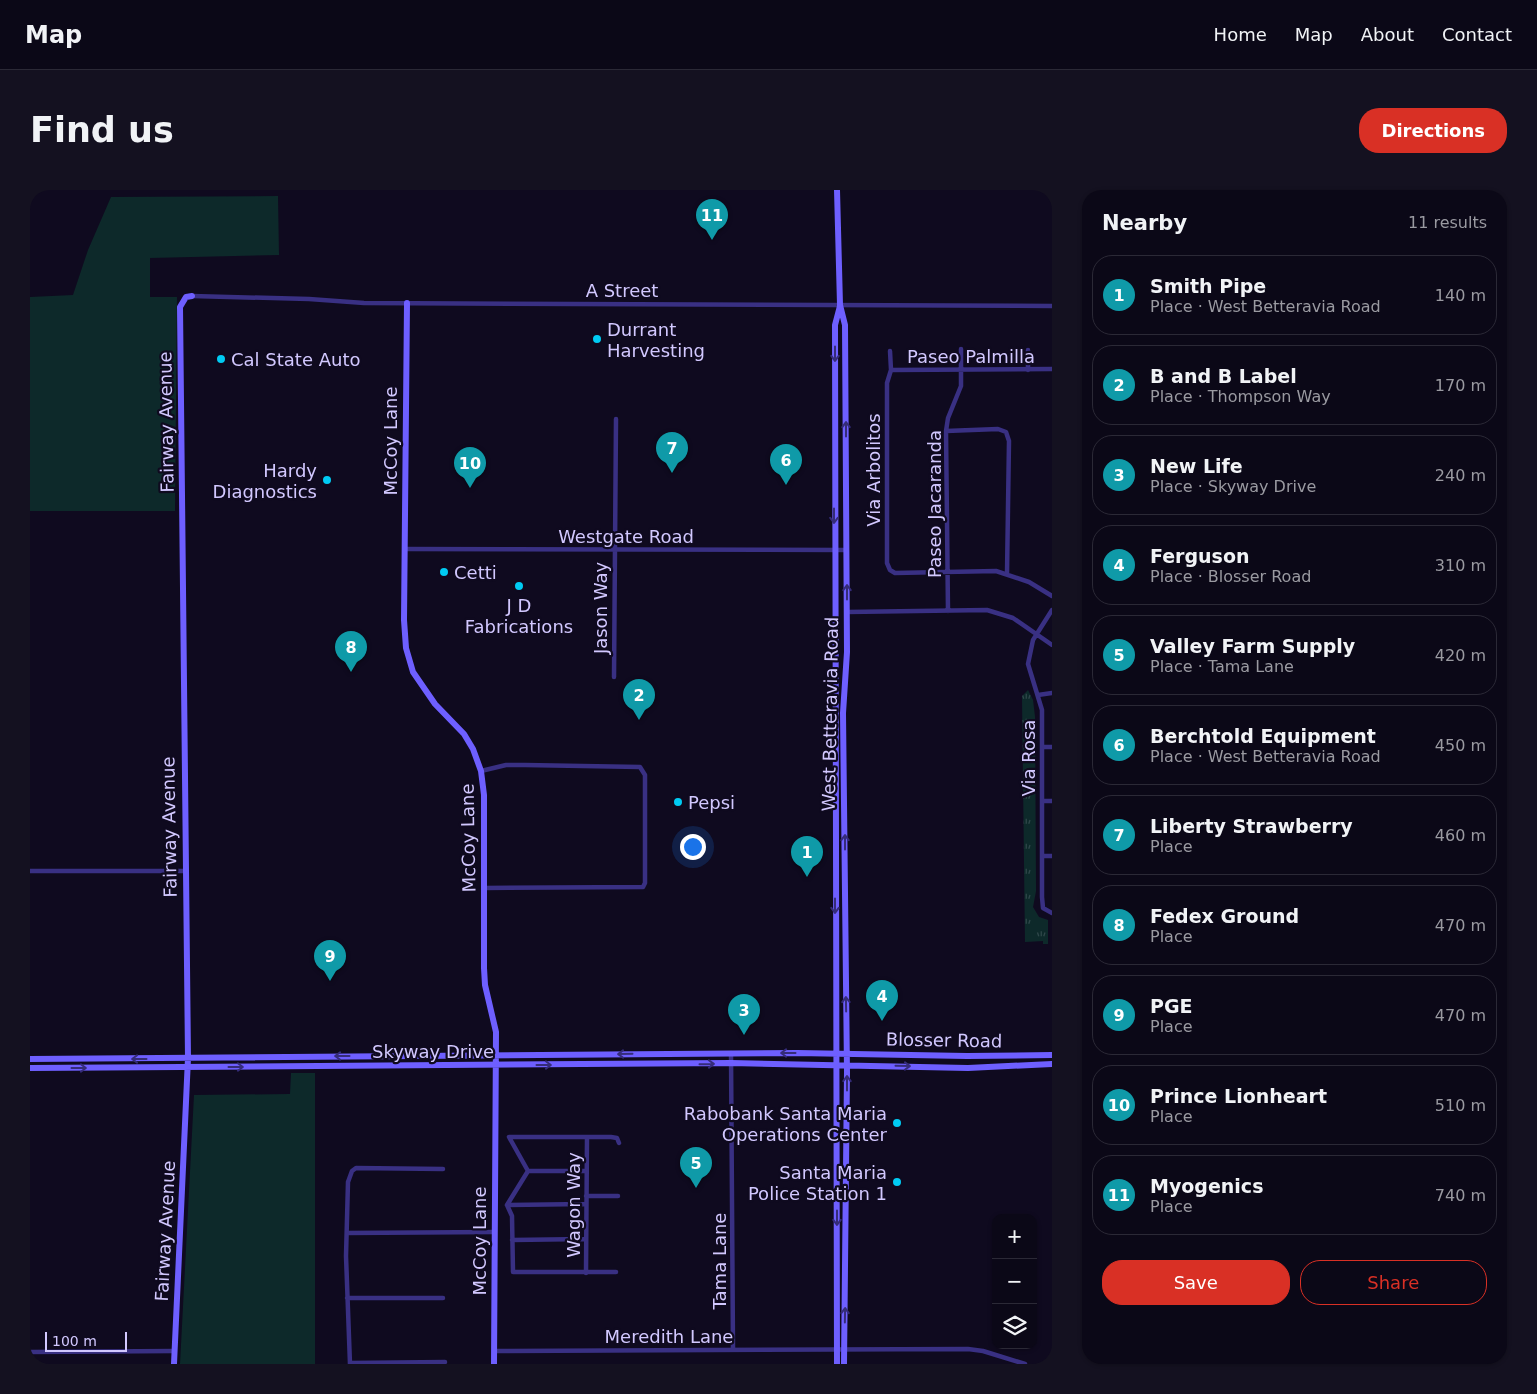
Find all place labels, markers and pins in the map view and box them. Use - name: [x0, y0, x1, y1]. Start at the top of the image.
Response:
- pin: 11: [696, 199, 728, 240]
- place label: Durrant Harvesting: [607, 319, 705, 361]
- marker: Durrant Harvesting: [591, 333, 603, 345]
- place label: Cal State Auto: [231, 349, 360, 370]
- marker: Cal State Auto: [215, 353, 227, 365]
- pin: 7: [656, 432, 688, 473]
- pin: 6: [770, 444, 802, 485]
- pin: 10: [454, 447, 486, 488]
- place label: Hardy Diagnostics: [213, 460, 317, 502]
- marker: Hardy Diagnostics: [321, 474, 333, 486]
- place label: Cetti: [454, 562, 497, 583]
- marker: Cetti: [438, 566, 450, 578]
- marker: J D Fabrications: [513, 580, 525, 592]
- place label: J D Fabrications: [465, 595, 573, 637]
- pin: 8: [335, 631, 367, 672]
- pin: 2: [623, 679, 655, 720]
- place label: Pepsi: [688, 792, 735, 813]
- marker: Pepsi: [672, 796, 684, 808]
- pin: 1: [791, 836, 823, 877]
- pin: 9: [314, 940, 346, 981]
- pin: 4: [866, 980, 898, 1021]
- pin: 3: [728, 994, 760, 1035]
- place label: Rabobank Santa Maria Operations Center: [684, 1103, 888, 1145]
- marker: Rabobank Santa Maria Operations Center: [891, 1117, 903, 1129]
- pin: 5: [680, 1147, 712, 1188]
- place label: Santa Maria Police Station 1: [748, 1162, 887, 1204]
- marker: Santa Maria Police Station 1: [891, 1176, 903, 1188]

